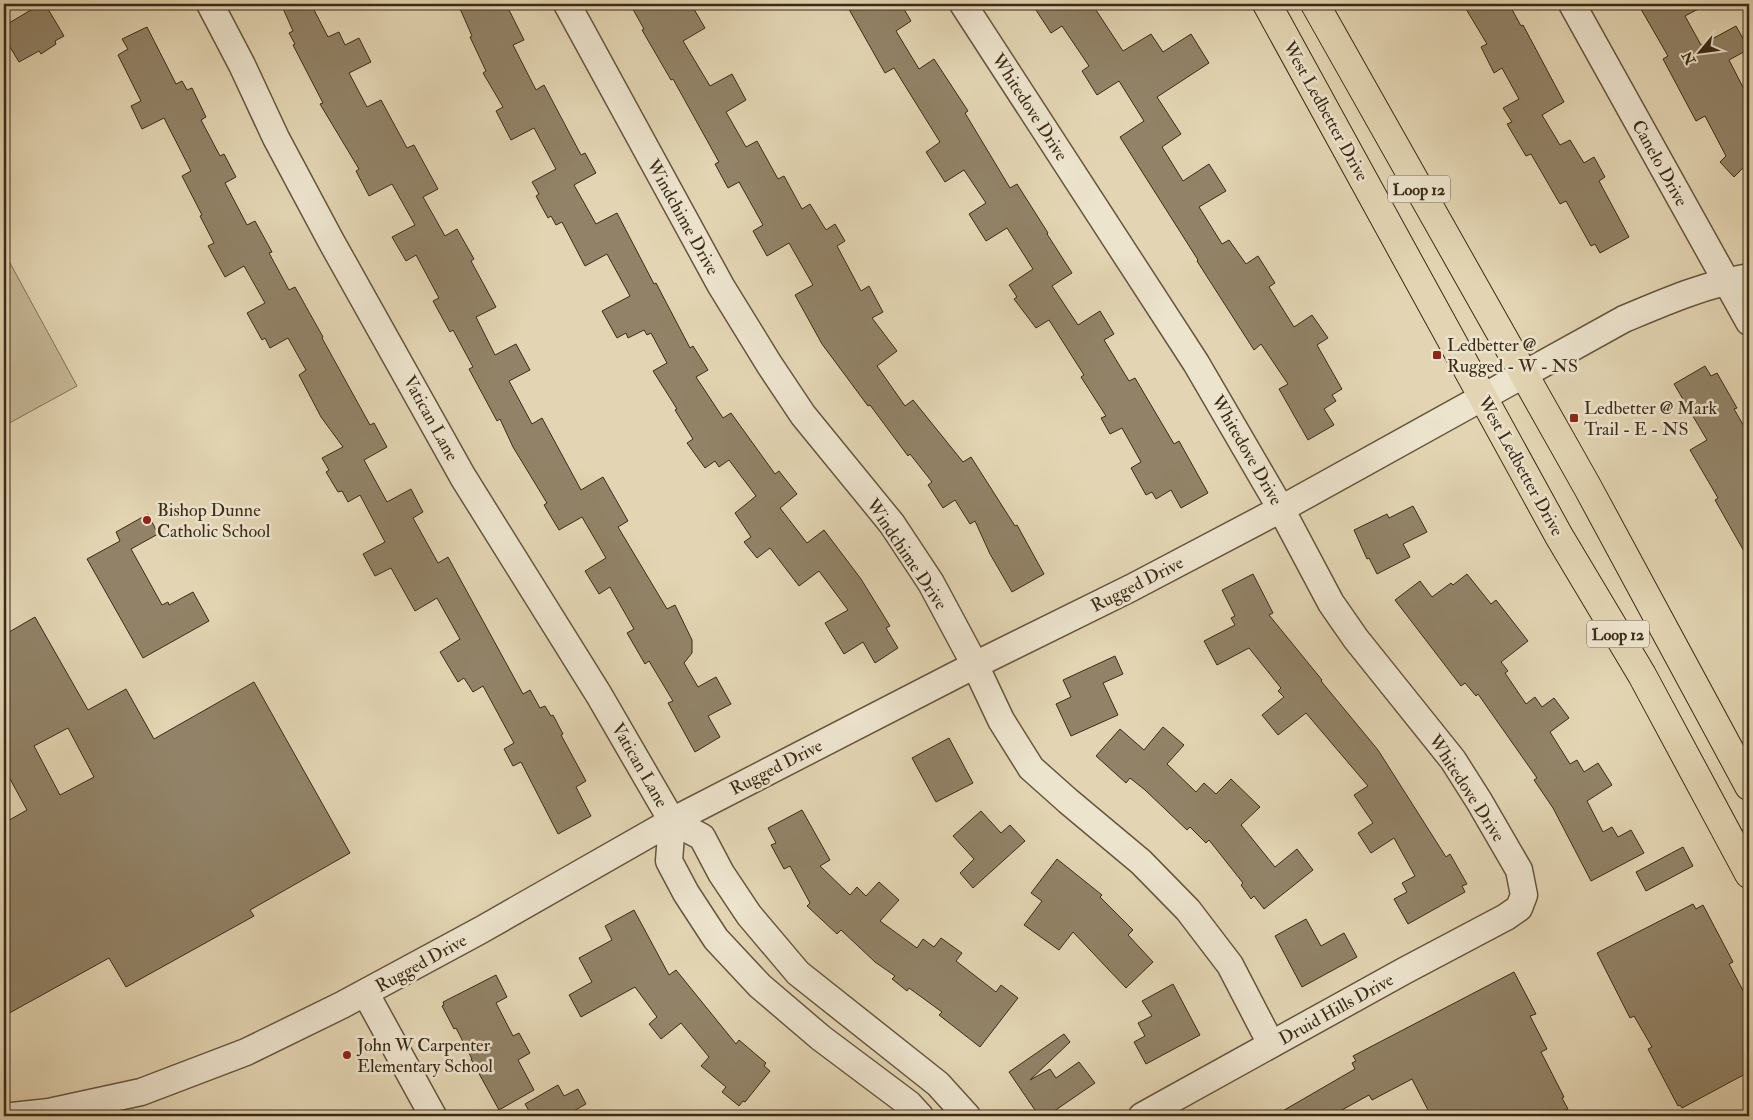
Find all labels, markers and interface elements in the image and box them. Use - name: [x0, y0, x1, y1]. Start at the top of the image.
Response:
- north arrow: [1676, 28, 1726, 78]
- street label: West Ledbetter Drive: [1277, 36, 1374, 186]
- street label: Whitedove Drive: [986, 48, 1073, 166]
- text: N: [1678, 48, 1700, 69]
- street label: Canelo Drive: [1626, 116, 1693, 211]
- street label: Windchime Drive: [641, 154, 724, 280]
- road number: Loop 12: [1388, 175, 1450, 202]
- place label: Ledbetter @ Rugged - W - NS: [1447, 334, 1578, 378]
- marker: Ledbetter @ Rugged - W - NS: [1431, 349, 1443, 361]
- street label: Vatican Lane: [398, 371, 464, 465]
- street label: Whitedove Drive: [1205, 390, 1288, 510]
- street label: West Ledbetter Drive: [1472, 391, 1569, 541]
- place label: Ledbetter @ Mark Trail - E - NS: [1584, 397, 1717, 441]
- marker: Ledbetter @ Mark Trail - E - NS: [1568, 412, 1580, 424]
- street label: Windchime Drive: [860, 493, 952, 615]
- place label: Bishop Dunne Catholic School: [157, 499, 271, 543]
- marker: Bishop Dunne Catholic School: [141, 514, 153, 526]
- street label: Rugged Drive: [1087, 551, 1188, 618]
- road number: Loop 12: [1587, 620, 1649, 648]
- street label: Vatican Lane: [606, 719, 673, 812]
- street label: Whitedove Drive: [1423, 729, 1510, 847]
- street label: Rugged Drive: [726, 734, 827, 801]
- street label: Rugged Drive: [371, 929, 471, 998]
- street label: Druid Hills Drive: [1275, 968, 1398, 1051]
- place label: John W Carpenter Elementary School: [356, 1034, 493, 1078]
- marker: John W Carpenter Elementary School: [341, 1049, 353, 1061]

